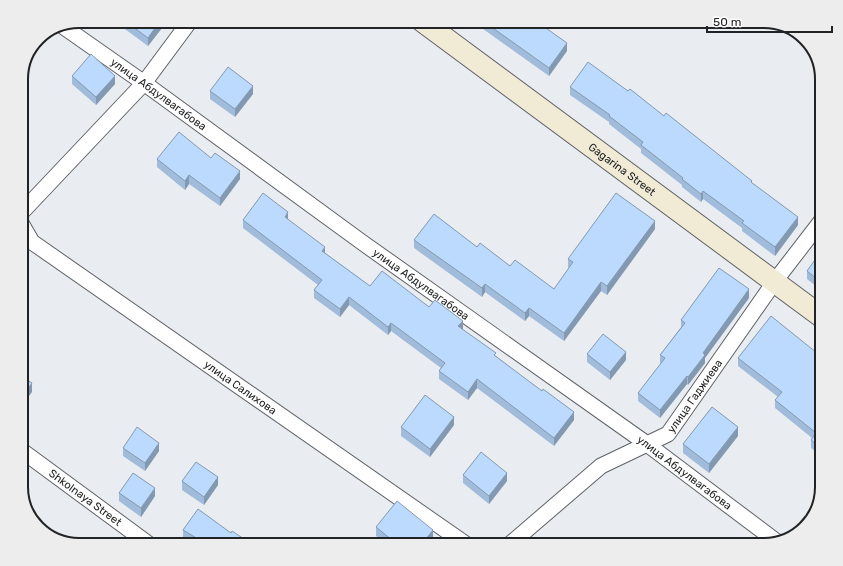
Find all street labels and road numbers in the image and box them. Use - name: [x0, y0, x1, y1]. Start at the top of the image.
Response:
- street label: улица Абдулвагабова: [108, 55, 209, 133]
- street label: Gagarina Street: [586, 140, 659, 199]
- street label: улица Абдулвагабова: [370, 246, 472, 323]
- street label: улица Салихова: [202, 357, 279, 417]
- street label: улица Гаджиева: [664, 357, 725, 435]
- street label: улица Абдулвагабова: [635, 433, 734, 512]
- street label: Shkolnaya Street: [46, 466, 125, 529]

